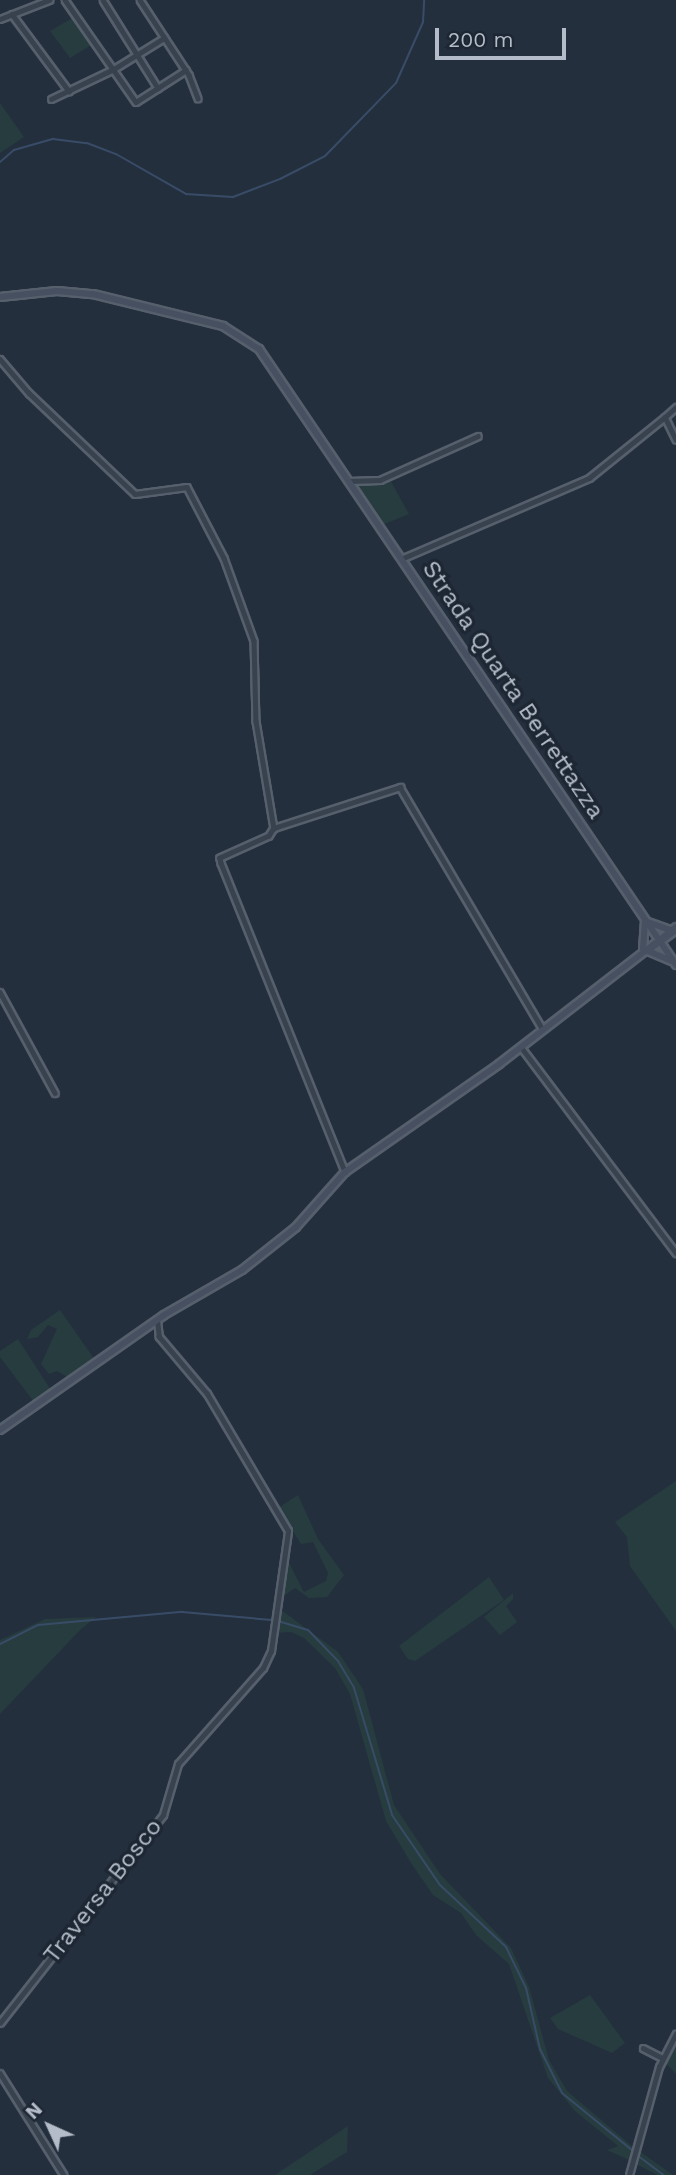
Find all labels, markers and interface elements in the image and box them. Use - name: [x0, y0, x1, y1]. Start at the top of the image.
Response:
- scale bar: [438, 14, 569, 58]
- text: 200 m: [448, 27, 514, 52]
- street label: Strada Quarta Berrettazza: [415, 555, 611, 825]
- street label: Traversa Bosco: [37, 1813, 169, 1969]
- north arrow: [14, 2091, 84, 2161]
- text: N: [21, 2098, 47, 2124]

